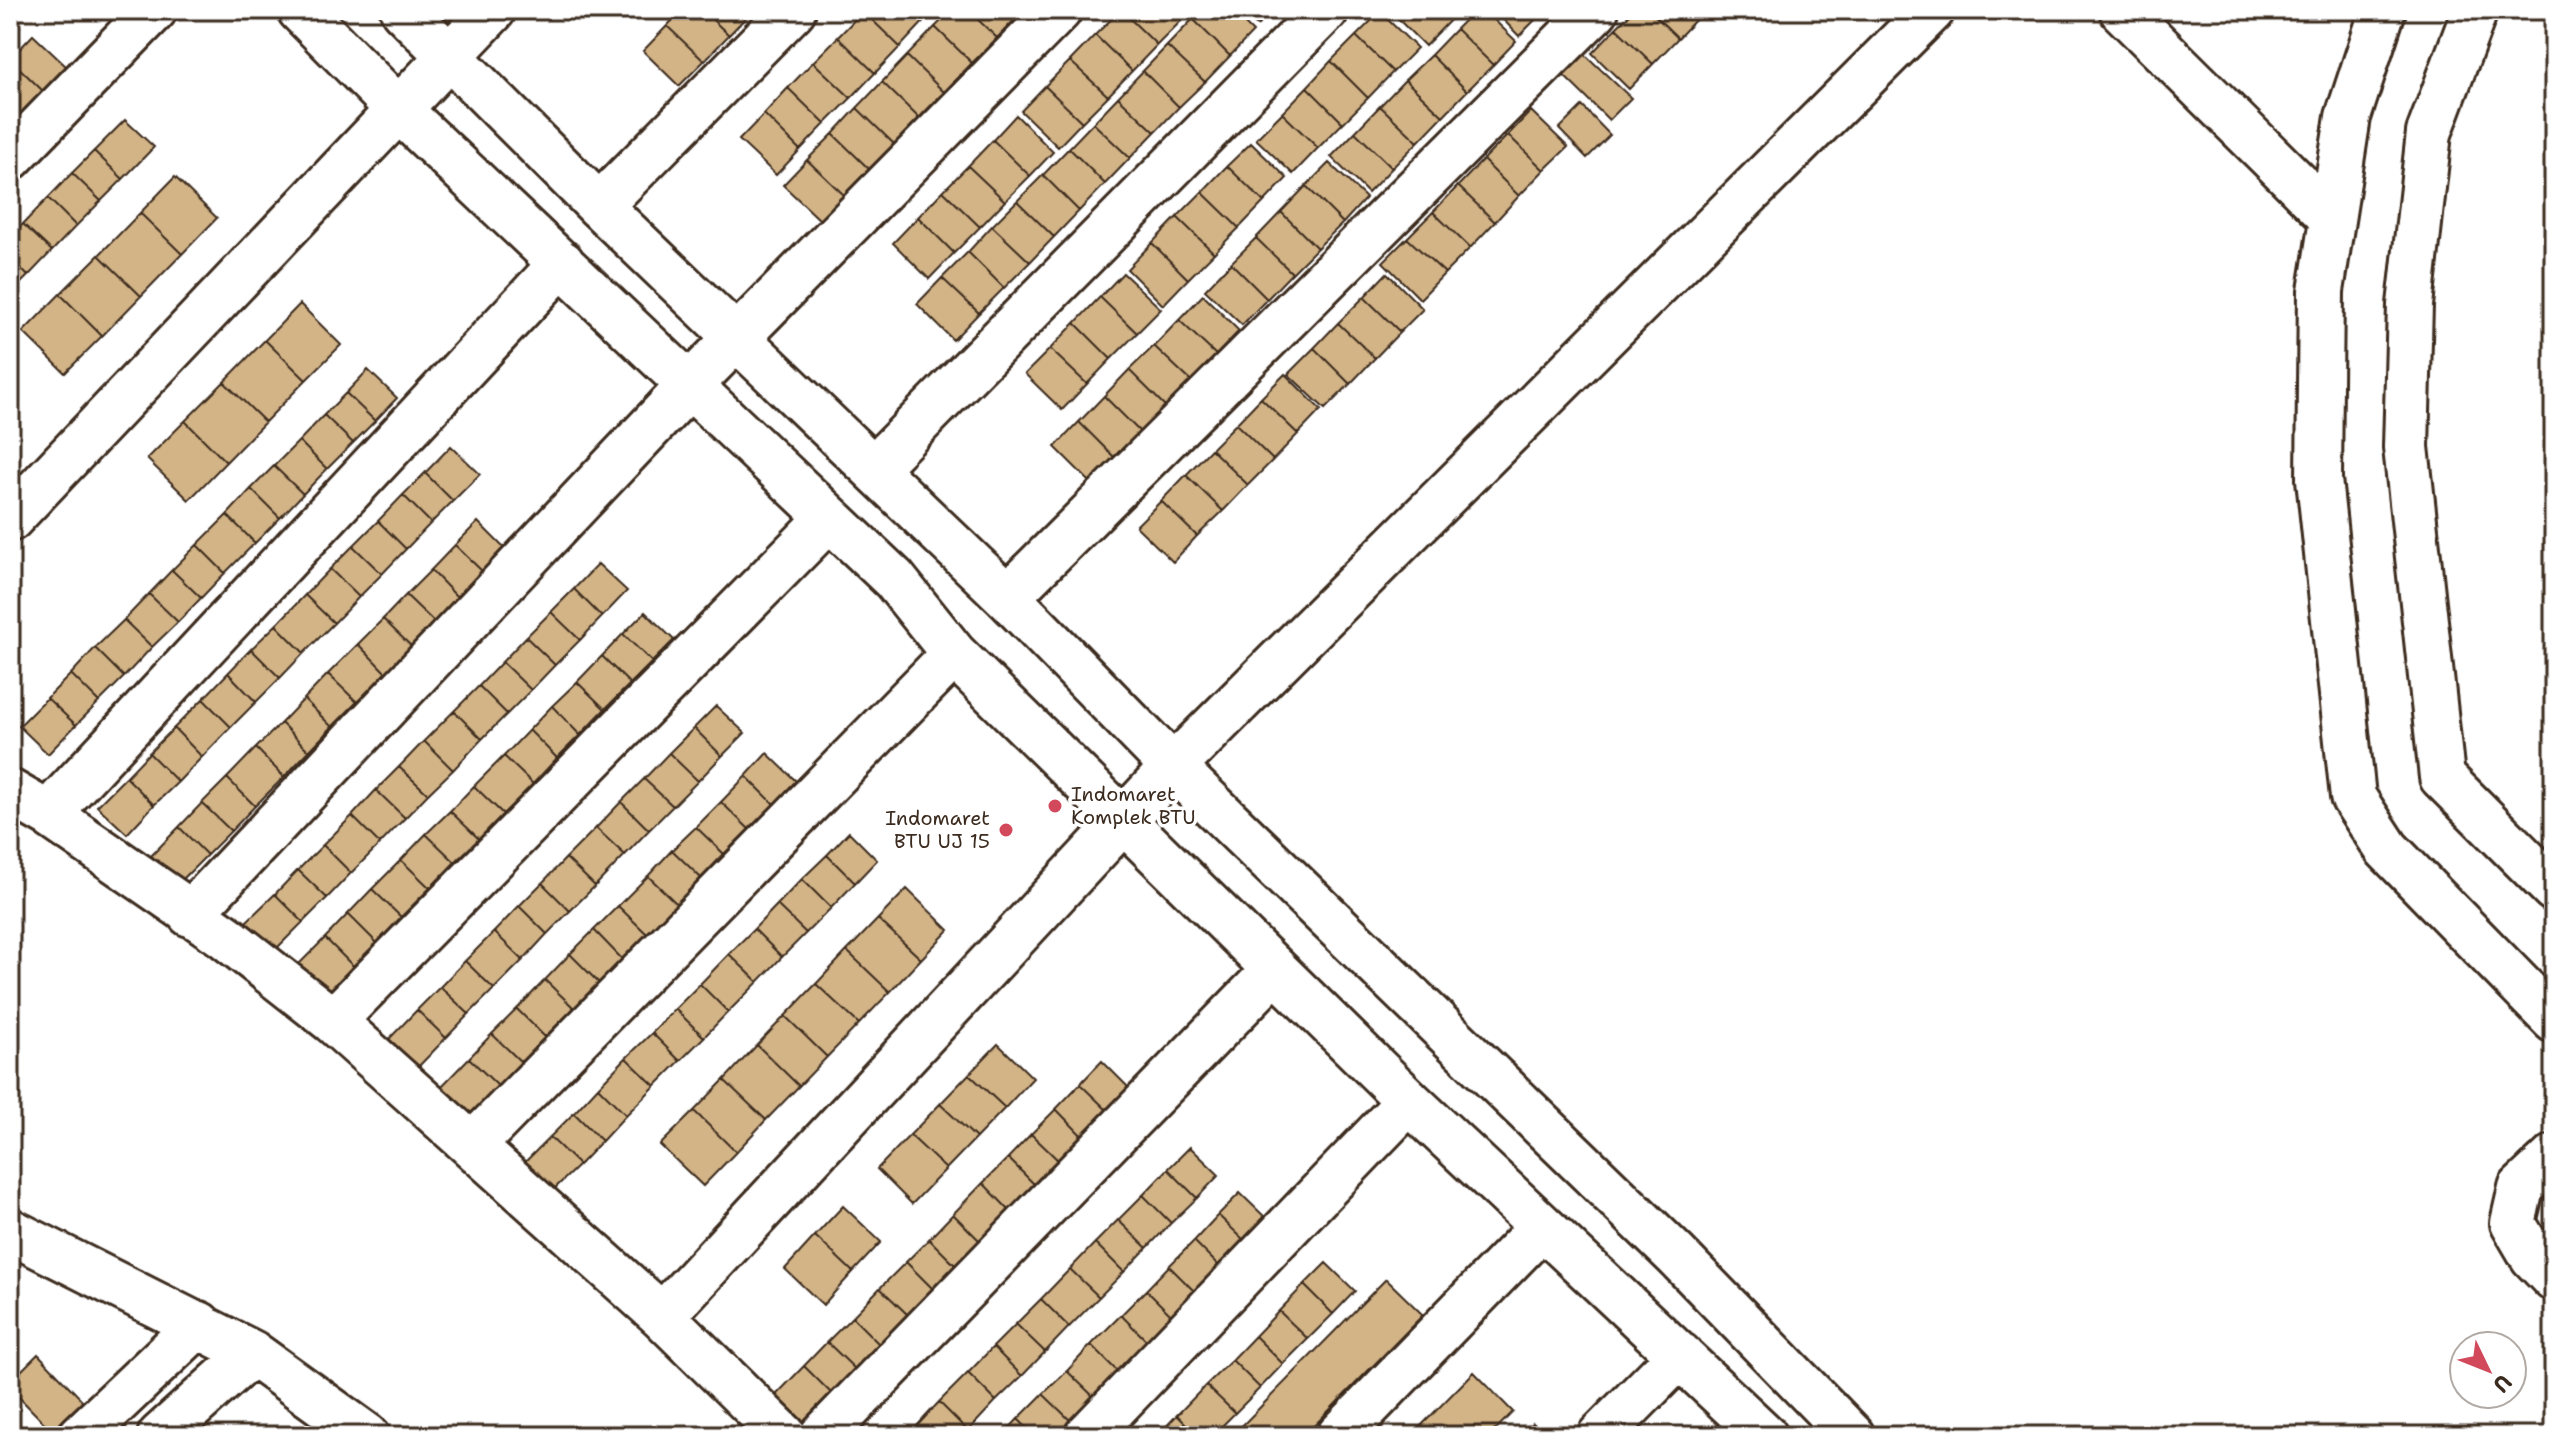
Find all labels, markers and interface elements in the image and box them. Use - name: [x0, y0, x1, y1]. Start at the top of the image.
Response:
- place label: Indomaret Komplek BTU: [1071, 781, 1196, 830]
- marker: Indomaret Komplek BTU: [1046, 797, 1064, 815]
- place label: Indomaret BTU UJ 15: [885, 805, 990, 854]
- marker: Indomaret BTU UJ 15: [997, 821, 1015, 839]
- north arrow: [2448, 1330, 2528, 1410]
- text: U: [2487, 1368, 2518, 1399]

